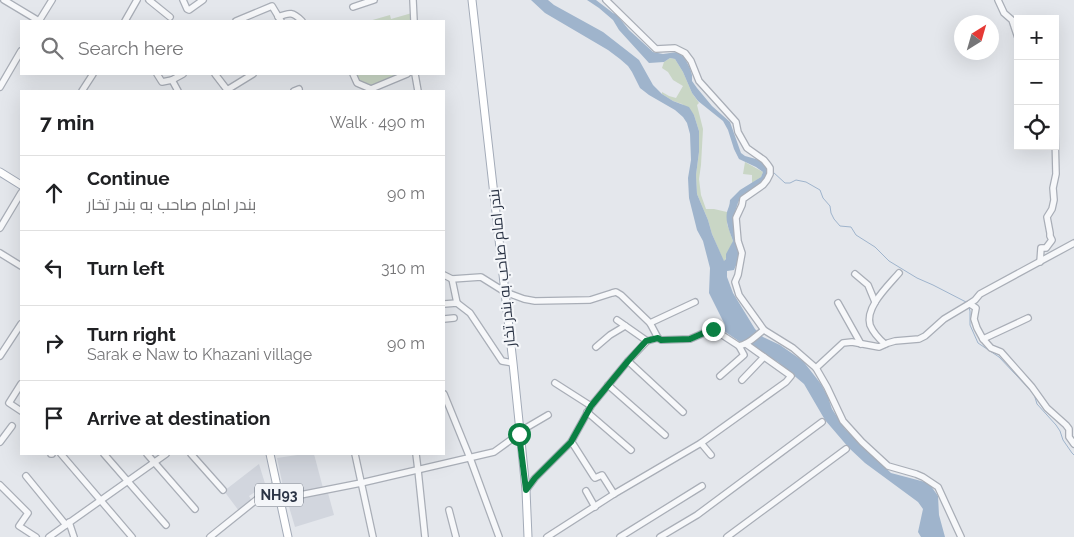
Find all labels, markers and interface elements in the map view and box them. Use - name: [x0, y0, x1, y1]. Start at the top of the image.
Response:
- north arrow: [954, 15, 999, 60]
- map controls: [1014, 15, 1059, 150]
- button: +: [1014, 15, 1059, 60]
- search box: [20, 20, 445, 75]
- icon: search: [38, 34, 66, 62]
- text: Search here: [78, 37, 184, 59]
- button: −: [1014, 60, 1059, 105]
- button: locate: [1014, 105, 1059, 150]
- text: 7 min: [40, 110, 94, 135]
- text: Walk · 490 m: [330, 113, 425, 132]
- text: Continue: [87, 167, 170, 189]
- icon: ahead: [40, 179, 68, 207]
- text: 90 m: [387, 184, 425, 203]
- street label: بندر امام صاحب به بندر تخار: [485, 188, 520, 349]
- text: بندر امام صاحب به بندر تخار: [87, 195, 256, 214]
- icon: left: [40, 254, 68, 282]
- text: Turn left: [87, 257, 164, 279]
- text: 310 m: [381, 259, 425, 278]
- route end: [702, 318, 725, 341]
- text: Turn right: [87, 323, 176, 345]
- icon: right: [40, 329, 68, 357]
- text: 90 m: [387, 334, 425, 353]
- text: Sarak e Naw to Khazani village: [87, 345, 312, 364]
- icon: arrive: [40, 404, 68, 432]
- text: Arrive at destination: [87, 407, 271, 429]
- route start: [508, 423, 531, 446]
- road number: NH93: [255, 484, 303, 506]

